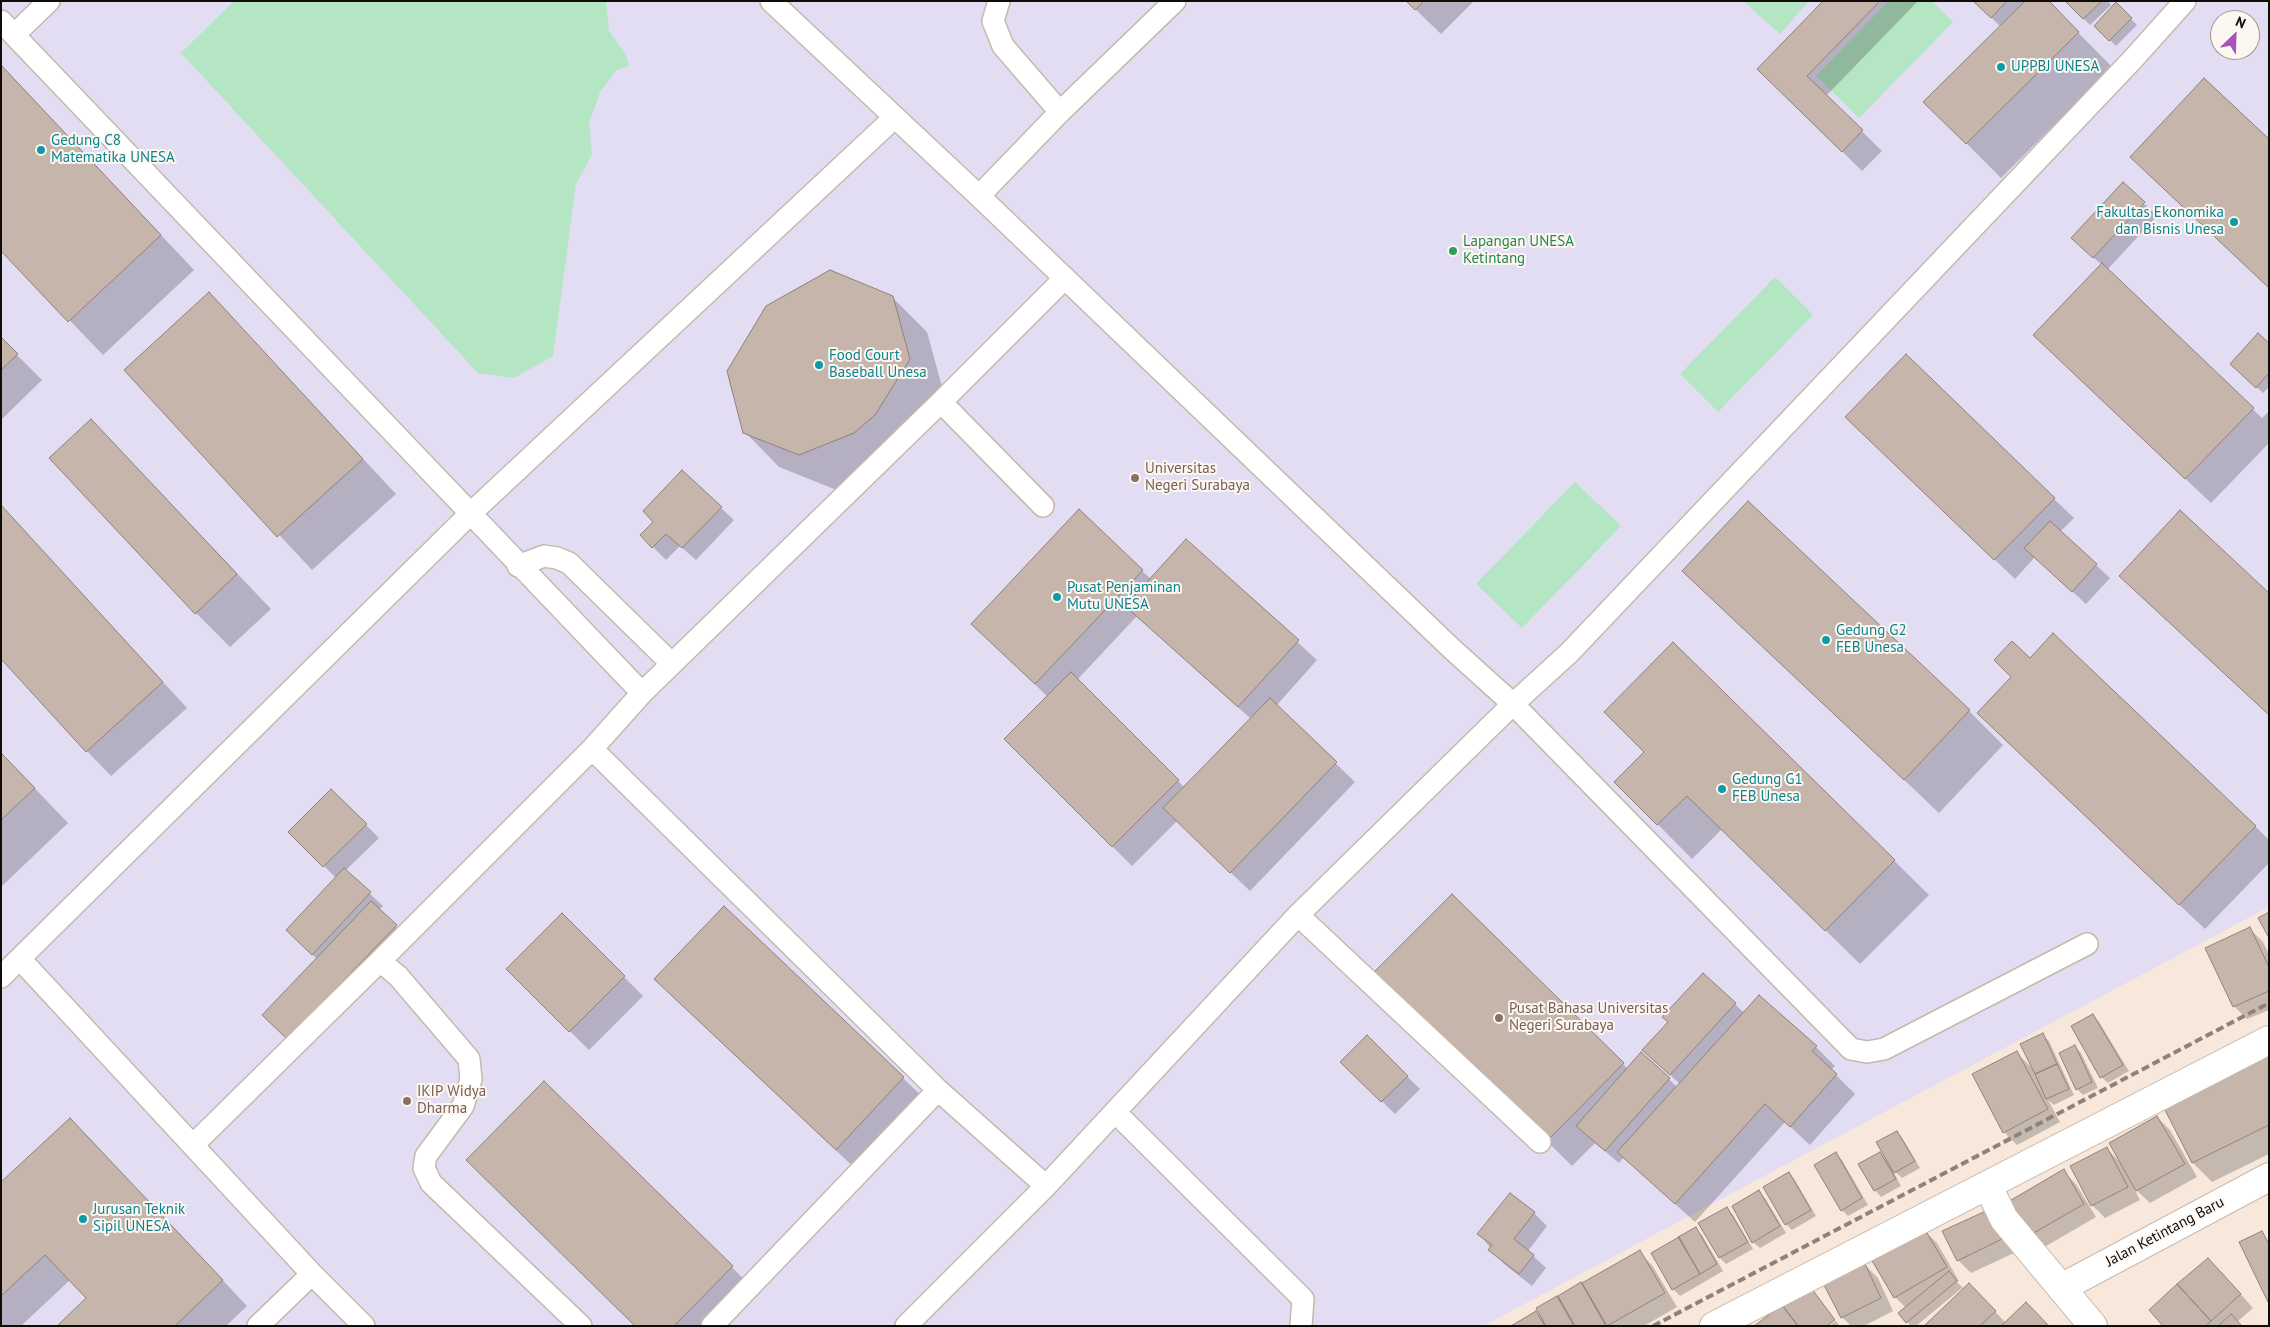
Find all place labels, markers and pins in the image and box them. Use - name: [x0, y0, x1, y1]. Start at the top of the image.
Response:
- place label: UPPBJ UNESA: [2011, 58, 2099, 76]
- marker: UPPBJ UNESA: [1995, 61, 2007, 73]
- place label: Gedung C8 Matematika UNESA: [51, 132, 175, 167]
- marker: Gedung C8 Matematika UNESA: [35, 144, 47, 156]
- place label: Fakultas Ekonomika dan Bisnis Unesa: [2096, 204, 2224, 239]
- marker: Fakultas Ekonomika dan Bisnis Unesa: [2228, 216, 2240, 228]
- place label: Lapangan UNESA Ketintang: [1463, 233, 1574, 268]
- marker: Lapangan UNESA Ketintang: [1447, 245, 1459, 257]
- place label: Food Court Baseball Unesa: [829, 347, 927, 382]
- marker: Food Court Baseball Unesa: [813, 359, 825, 371]
- place label: Universitas Negeri Surabaya: [1145, 460, 1250, 495]
- marker: Universitas Negeri Surabaya: [1129, 472, 1141, 484]
- place label: Pusat Penjaminan Mutu UNESA: [1067, 579, 1181, 614]
- marker: Pusat Penjaminan Mutu UNESA: [1051, 591, 1063, 603]
- place label: Gedung G2 FEB Unesa: [1836, 622, 1907, 657]
- marker: Gedung G2 FEB Unesa: [1820, 634, 1832, 646]
- place label: Gedung G1 FEB Unesa: [1732, 771, 1803, 806]
- marker: Gedung G1 FEB Unesa: [1716, 783, 1728, 795]
- place label: Pusat Bahasa Universitas Negeri Surabaya: [1509, 1000, 1668, 1035]
- marker: Pusat Bahasa Universitas Negeri Surabaya: [1493, 1012, 1505, 1024]
- place label: IKIP Widya Dharma: [417, 1083, 486, 1118]
- marker: IKIP Widya Dharma: [401, 1095, 413, 1107]
- place label: Jurusan Teknik Sipil UNESA: [93, 1201, 185, 1236]
- marker: Jurusan Teknik Sipil UNESA: [77, 1213, 89, 1225]

